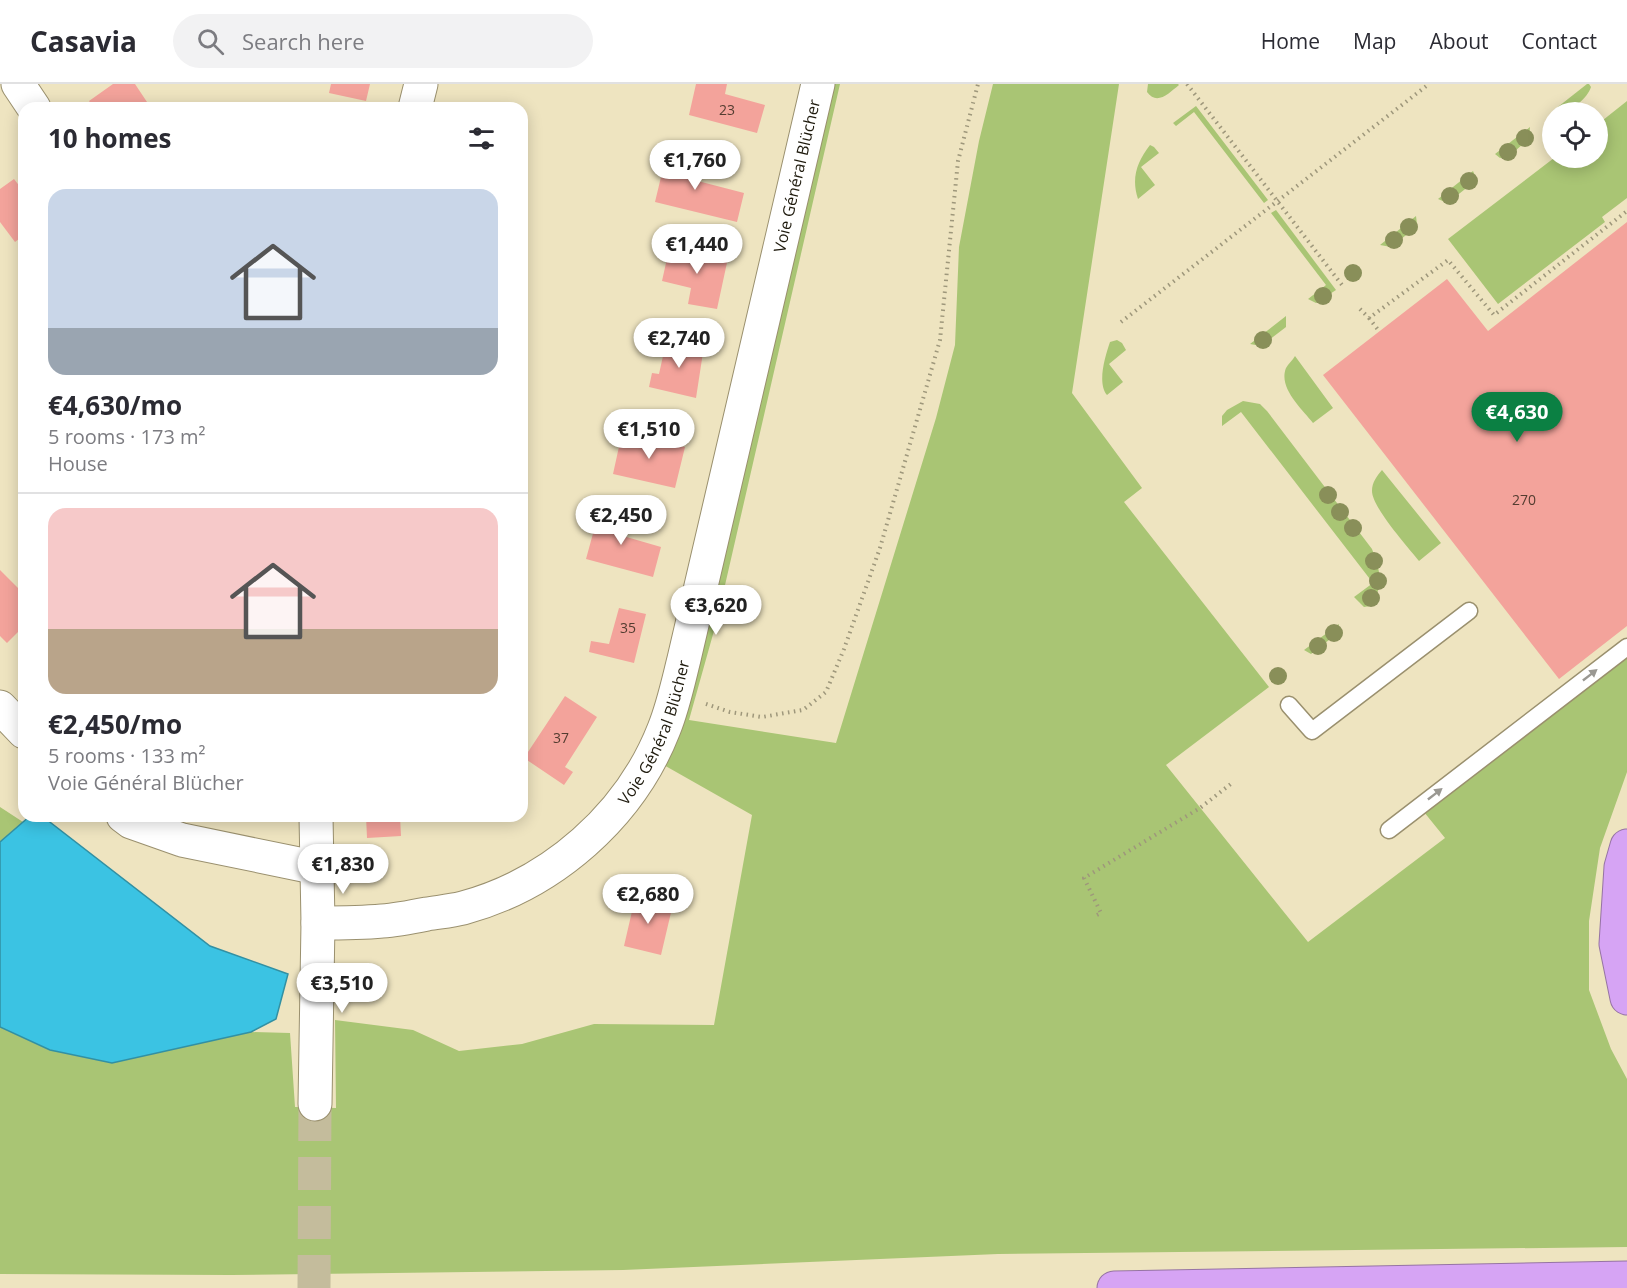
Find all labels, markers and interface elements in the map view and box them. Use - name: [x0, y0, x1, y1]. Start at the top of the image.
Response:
- search box: [173, 14, 593, 68]
- text: Casavia: [30, 22, 137, 60]
- icon: search: [194, 25, 227, 58]
- text: Search here: [242, 26, 365, 56]
- text: Home: [1261, 27, 1320, 55]
- text: Map: [1353, 27, 1396, 55]
- text: About: [1429, 27, 1489, 55]
- text: Contact: [1522, 27, 1597, 55]
- street label: Voie Général Blücher: [768, 97, 825, 255]
- house number: 23: [719, 100, 735, 119]
- map controls: [1542, 102, 1608, 168]
- button: locate: [1542, 102, 1608, 168]
- text: 10 homes: [48, 120, 172, 156]
- icon: filters: [465, 122, 498, 155]
- pin: €1,760: [646, 140, 744, 191]
- text: €1,760: [664, 146, 726, 173]
- pin: €1,440: [648, 224, 746, 275]
- icon: home: [219, 228, 327, 336]
- text: €1,440: [666, 230, 728, 257]
- pin: €2,740: [630, 318, 728, 369]
- text: €2,740: [648, 324, 710, 351]
- text: €4,630/mo: [48, 387, 182, 423]
- pin: €4,630: [1468, 392, 1566, 443]
- text: €4,630: [1486, 398, 1548, 425]
- pin: €1,510: [600, 409, 698, 460]
- text: €1,510: [618, 415, 680, 442]
- text: 5 rooms · 173 m²: [48, 423, 206, 450]
- text: House: [48, 450, 108, 477]
- house number: 270: [1512, 490, 1536, 509]
- pin: €2,450: [572, 495, 670, 546]
- text: €2,450: [590, 501, 652, 528]
- icon: home: [219, 547, 327, 655]
- pin: €3,620: [667, 585, 765, 636]
- text: €3,620: [685, 591, 747, 618]
- house number: 35: [620, 618, 636, 637]
- street label: Voie Général Blücher: [613, 657, 694, 809]
- one-way arrow: [1582, 670, 1597, 682]
- text: €2,450/mo: [48, 706, 182, 742]
- house number: 37: [553, 728, 569, 747]
- text: 5 rooms · 133 m²: [48, 742, 206, 769]
- text: Voie Général Blücher: [48, 769, 244, 796]
- one-way arrow: [1427, 788, 1443, 801]
- pin: €1,830: [294, 844, 392, 895]
- text: €1,830: [312, 850, 374, 877]
- pin: €2,680: [599, 874, 697, 925]
- text: €2,680: [617, 880, 679, 907]
- pin: €3,510: [293, 963, 391, 1014]
- text: €3,510: [311, 969, 373, 996]

